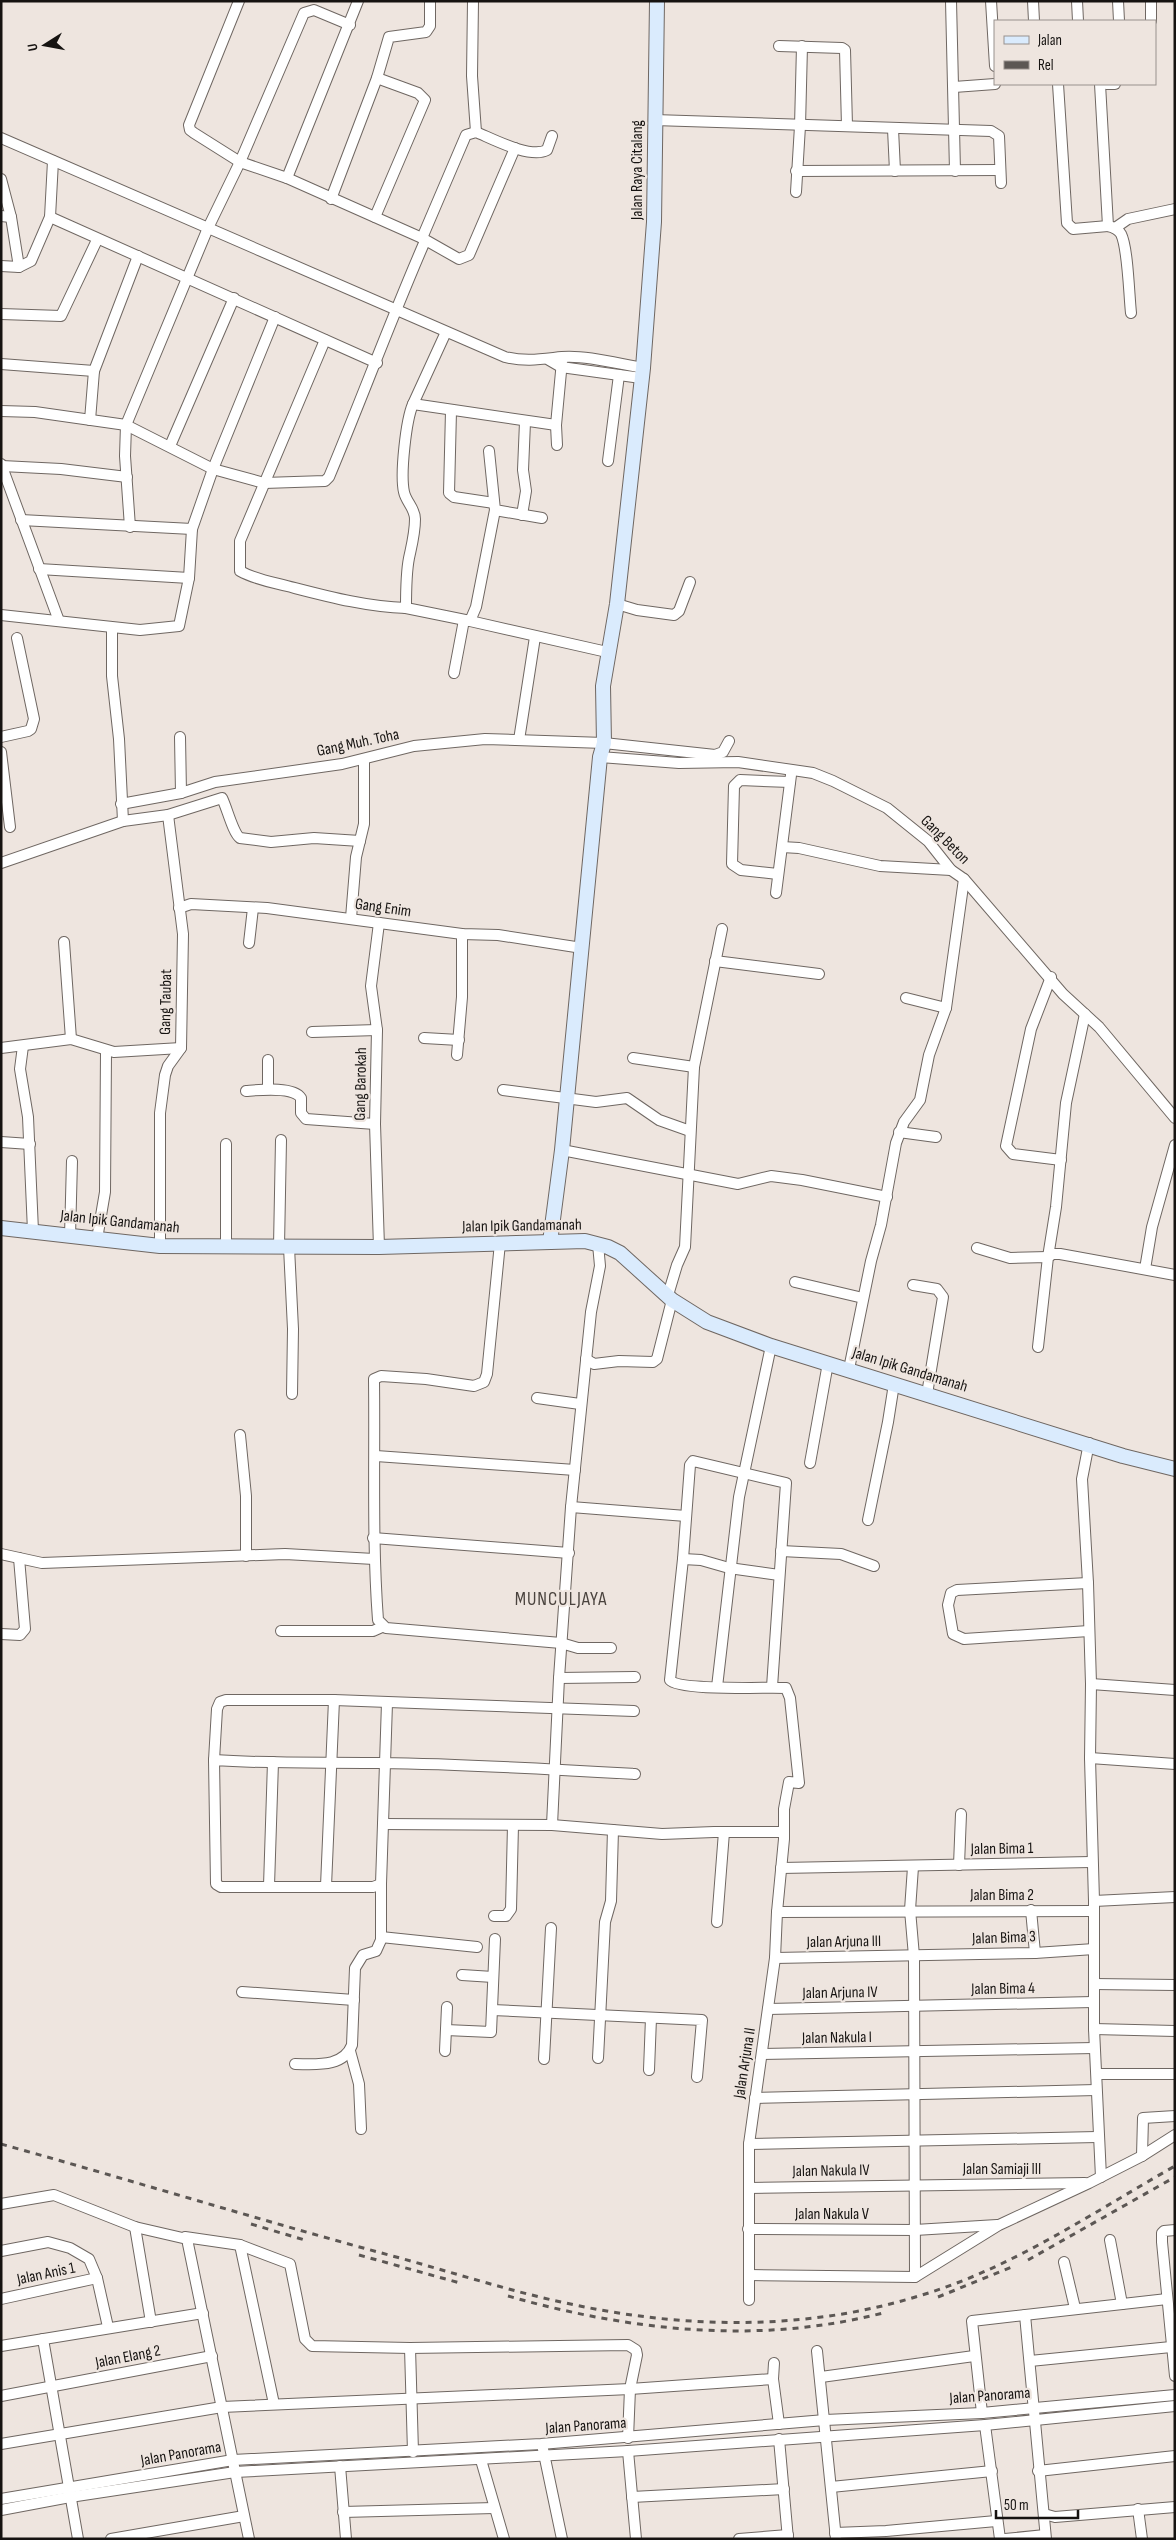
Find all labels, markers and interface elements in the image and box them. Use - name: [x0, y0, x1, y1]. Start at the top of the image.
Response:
- north arrow: [20, 20, 70, 70]
- legend: [994, 20, 1156, 85]
- text: Jalan: [1037, 31, 1062, 50]
- text: U: [24, 42, 42, 53]
- text: Rel: [1038, 56, 1054, 75]
- street label: Jalan Raya Citalang: [628, 120, 647, 221]
- street label: Gang Muh. Toha: [315, 725, 401, 761]
- street label: Gang Beton: [917, 812, 973, 868]
- street label: Gang Enim: [354, 895, 412, 921]
- street label: Gang Taubat: [156, 969, 176, 1035]
- street label: Gang Barokah: [351, 1047, 371, 1121]
- street label: Jalan Ipik Gandamanah: [59, 1206, 180, 1238]
- street label: Jalan Ipik Gandamanah: [461, 1215, 582, 1237]
- street label: Jalan Ipik Gandamanah: [849, 1343, 970, 1397]
- district label: MUNCULJAYA: [515, 1588, 607, 1611]
- street label: Jalan Bima 1: [970, 1839, 1034, 1859]
- street label: Jalan Bima 2: [969, 1886, 1034, 1905]
- street label: Jalan Bima 3: [971, 1927, 1036, 1949]
- street label: Jalan Arjuna III: [806, 1932, 881, 1952]
- street label: Jalan Bima 4: [970, 1979, 1035, 1999]
- street label: Jalan Arjuna IV: [801, 1983, 879, 2003]
- street label: Jalan Arjuna II: [730, 2026, 760, 2101]
- street label: Jalan Nakula I: [801, 2028, 872, 2048]
- street label: Jalan Samiaji III: [962, 2160, 1041, 2179]
- street label: Jalan Nakula IV: [791, 2161, 871, 2181]
- street label: Jalan Nakula V: [794, 2205, 870, 2224]
- street label: Jalan Anis 1: [14, 2259, 77, 2290]
- street label: Jalan Elang 2: [93, 2341, 162, 2373]
- street label: Jalan Panorama: [948, 2384, 1031, 2408]
- street label: Jalan Panorama: [544, 2414, 627, 2438]
- street label: Jalan Panorama: [138, 2438, 223, 2471]
- scale bar: [996, 2488, 1078, 2520]
- text: 50 m: [1004, 2496, 1029, 2515]

